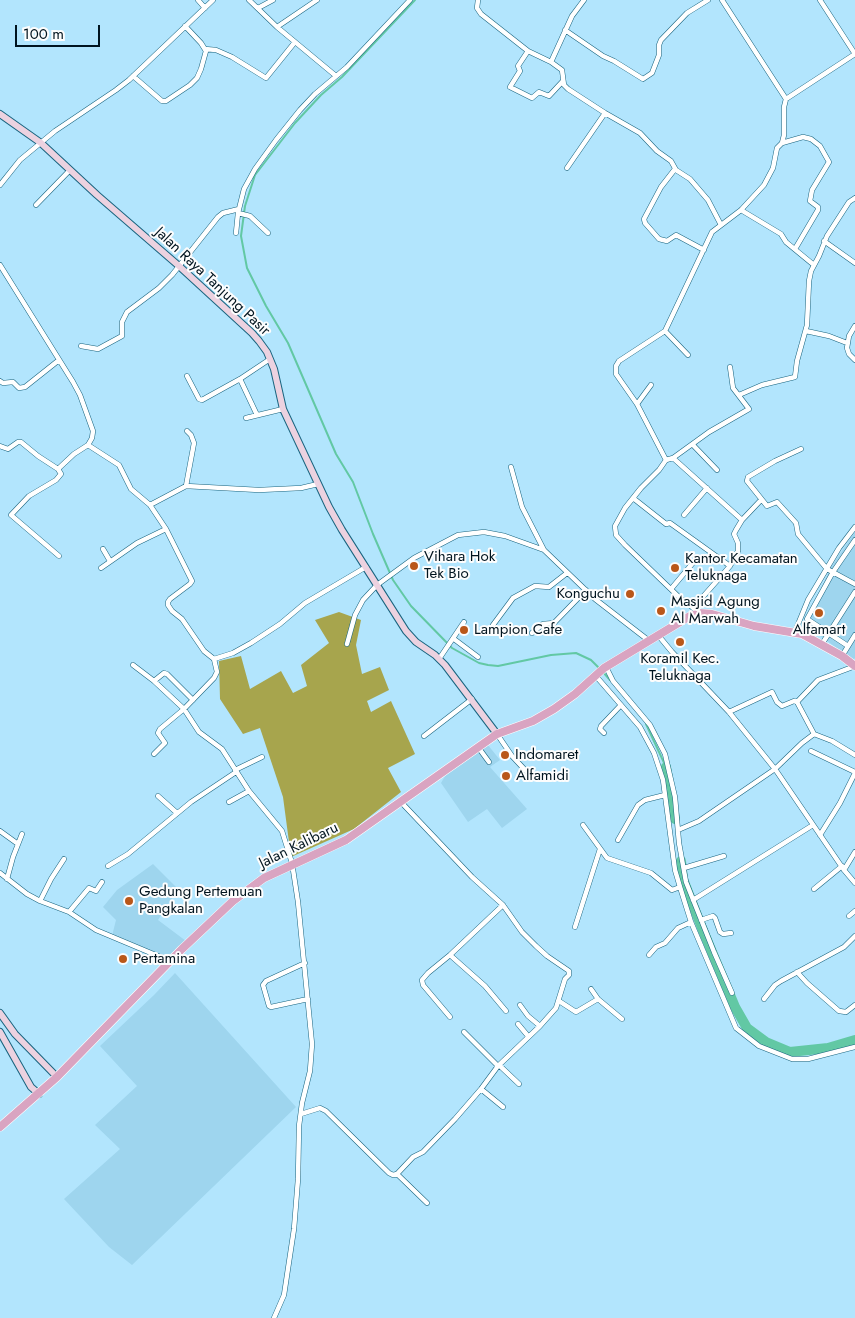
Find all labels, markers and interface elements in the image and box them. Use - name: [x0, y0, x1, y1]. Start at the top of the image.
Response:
- scale bar: [18, 15, 102, 47]
- text: 100 m: [23, 23, 64, 45]
- street label: Jalan Raya Tanjung Pasir: [151, 224, 273, 340]
- place label: Vihara Hok Tek Bio: [424, 548, 495, 583]
- place label: Kantor Kecamatan Teluknaga: [685, 550, 798, 585]
- marker: Vihara Hok Tek Bio: [408, 560, 420, 572]
- marker: Kantor Kecamatan Teluknaga: [669, 562, 681, 574]
- place label: Konguchu: [557, 585, 620, 603]
- marker: Konguchu: [624, 588, 636, 600]
- place label: Masjid Agung Al Marwah: [671, 593, 760, 628]
- marker: Masjid Agung Al Marwah: [655, 605, 667, 617]
- marker: Alfamart: [813, 607, 825, 619]
- place label: Lampion Cafe: [474, 621, 562, 639]
- place label: Alfamart: [793, 621, 845, 639]
- marker: Lampion Cafe: [458, 624, 470, 636]
- marker: Koramil Kec. Teluknaga: [674, 636, 686, 648]
- place label: Koramil Kec. Teluknaga: [640, 650, 720, 685]
- place label: Indomaret: [515, 746, 578, 764]
- marker: Indomaret: [499, 749, 511, 761]
- place label: Alfamidi: [516, 767, 569, 785]
- marker: Alfamidi: [500, 770, 512, 782]
- street label: Jalan Kalibaru: [257, 819, 341, 873]
- place label: Gedung Pertemuan Pangkalan: [139, 883, 262, 918]
- marker: Gedung Pertemuan Pangkalan: [123, 895, 135, 907]
- place label: Pertamina: [133, 950, 195, 968]
- marker: Pertamina: [117, 953, 129, 965]

